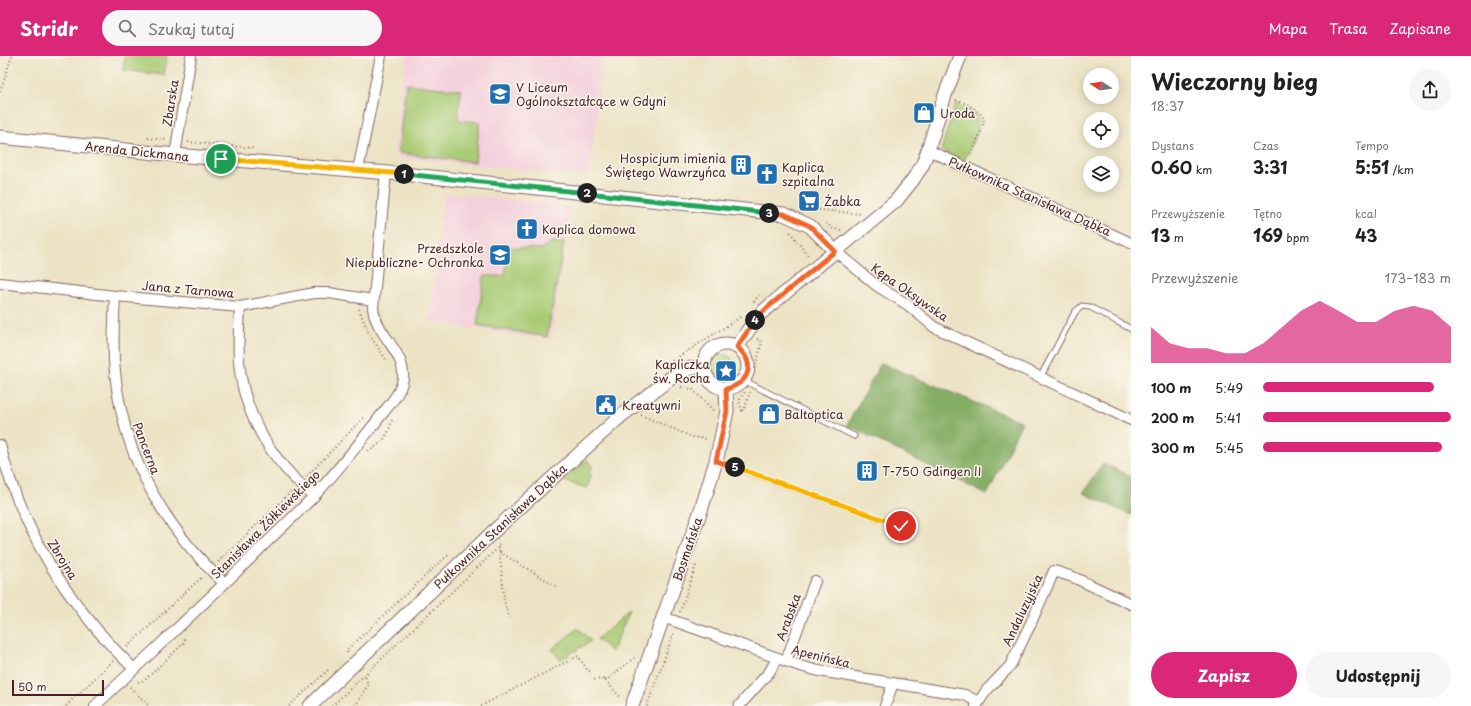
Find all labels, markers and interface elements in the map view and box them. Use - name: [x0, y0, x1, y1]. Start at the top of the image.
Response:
- search box: [102, 10, 382, 46]
- text: Stridr: [20, 14, 78, 42]
- icon: search: [116, 17, 138, 39]
- text: Szukaj tutaj: [148, 17, 235, 40]
- text: Mapa: [1269, 18, 1307, 39]
- text: Trasa: [1329, 18, 1367, 39]
- text: Zapisane: [1389, 18, 1451, 39]
- text: Wieczorny bieg: [1151, 64, 1318, 97]
- north arrow: [1083, 68, 1119, 104]
- map controls: [1083, 68, 1119, 192]
- button: share: [1409, 69, 1451, 111]
- street label: Zbarska: [157, 78, 183, 128]
- place label: V Liceum Ogólnokształcące w Gdyni: [516, 78, 666, 110]
- school or university icon: V Liceum Ogólnokształcące w Gdyni: [487, 81, 513, 107]
- text: 18:37: [1151, 96, 1184, 115]
- shop icon: Uroda: [911, 100, 937, 126]
- place label: Uroda: [940, 104, 976, 122]
- button: locate: [1083, 112, 1119, 148]
- street label: Arenda Dickmana: [84, 137, 190, 165]
- text: Dystans: [1151, 137, 1194, 154]
- text: Czas: [1253, 137, 1279, 154]
- text: Tempo: [1355, 137, 1389, 154]
- pin: [204, 142, 238, 176]
- icon: arrive: [210, 148, 232, 170]
- place label: Hospicjum imienia Świętego Wawrzyńca: [605, 149, 727, 181]
- building icon: Hospicjum imienia Świętego Wawrzyńca: [728, 152, 754, 178]
- street label: Pułkownika Stanisława Dąbka: [946, 152, 1115, 240]
- text: 0.60: [1151, 154, 1192, 180]
- text: 3:31: [1253, 154, 1288, 180]
- text: 5:51: [1355, 154, 1389, 180]
- button: layers: [1083, 156, 1119, 192]
- place label: Kaplica szpitalna: [782, 158, 835, 190]
- church icon: Kaplica szpitalna: [754, 161, 780, 187]
- text: km: [1192, 161, 1212, 178]
- text: /km: [1389, 161, 1414, 178]
- pin: 1: [394, 164, 414, 184]
- text: 1: [401, 165, 407, 182]
- pin: 2: [577, 183, 597, 203]
- text: 2: [583, 184, 591, 201]
- supermarket icon: Żabka: [796, 188, 822, 214]
- place label: Żabka: [824, 192, 861, 210]
- pin: 3: [759, 203, 779, 223]
- text: 3: [765, 204, 773, 221]
- text: Przewyższenie: [1151, 205, 1225, 222]
- text: Tętno: [1253, 205, 1282, 222]
- text: kcal: [1355, 205, 1377, 222]
- church icon: Kaplica domowa: [514, 216, 540, 242]
- place label: Kaplica domowa: [542, 220, 636, 238]
- text: 13: [1151, 222, 1170, 248]
- text: 169: [1253, 222, 1283, 248]
- text: 43: [1355, 222, 1377, 248]
- text: m: [1170, 229, 1184, 246]
- text: bpm: [1283, 229, 1309, 246]
- place label: Przedszkole Niepubliczne- Ochronka: [345, 239, 485, 271]
- school or university icon: Przedszkole Niepubliczne- Ochronka: [487, 242, 513, 268]
- street label: Kępa Oksywska: [868, 259, 953, 326]
- text: Przewyższenie: [1151, 268, 1238, 287]
- text: 173–183 m: [1385, 268, 1451, 287]
- street label: Jana z Tarnowa: [141, 276, 235, 302]
- pin: 4: [745, 310, 765, 330]
- text: 4: [751, 311, 759, 328]
- place label: Kapliczka św. Rocha: [653, 355, 711, 387]
- place icon: Kapliczka św. Rocha: [713, 358, 739, 384]
- text: 100 m: [1151, 378, 1192, 397]
- text: 5:49: [1215, 378, 1243, 397]
- public building icon: Kreatywni: [593, 392, 619, 418]
- place label: Kreatywni: [622, 396, 681, 414]
- shop icon: Baltoptica: [756, 401, 782, 427]
- place label: Baltoptica: [784, 405, 844, 423]
- text: 200 m: [1151, 408, 1195, 427]
- text: 5:41: [1215, 408, 1241, 427]
- street label: Pancerna: [129, 419, 165, 477]
- text: 300 m: [1151, 438, 1195, 457]
- text: 5:45: [1215, 438, 1244, 457]
- pin: 5: [725, 457, 745, 477]
- text: 5: [731, 458, 739, 475]
- building icon: T-750 Gdingen II: [854, 458, 880, 484]
- street label: Pułkownika Stanisława Dąbka: [430, 459, 571, 593]
- place label: T-750 Gdingen II: [882, 462, 982, 480]
- street label: Stanisława Żółkiewskiego: [206, 465, 324, 583]
- pin: [884, 509, 918, 543]
- street label: Bosmańska: [668, 514, 706, 583]
- icon: check: [890, 515, 912, 537]
- street label: Zbrojna: [44, 535, 83, 583]
- street label: Andaluzyjska: [997, 570, 1047, 649]
- street label: Arabska: [771, 590, 805, 643]
- street label: Apenińska: [790, 640, 853, 672]
- button: Zapisz: [1151, 652, 1297, 698]
- button: Udostępnij: [1305, 652, 1451, 698]
- scale bar: [12, 678, 104, 697]
- text: 50 m: [18, 678, 47, 695]

